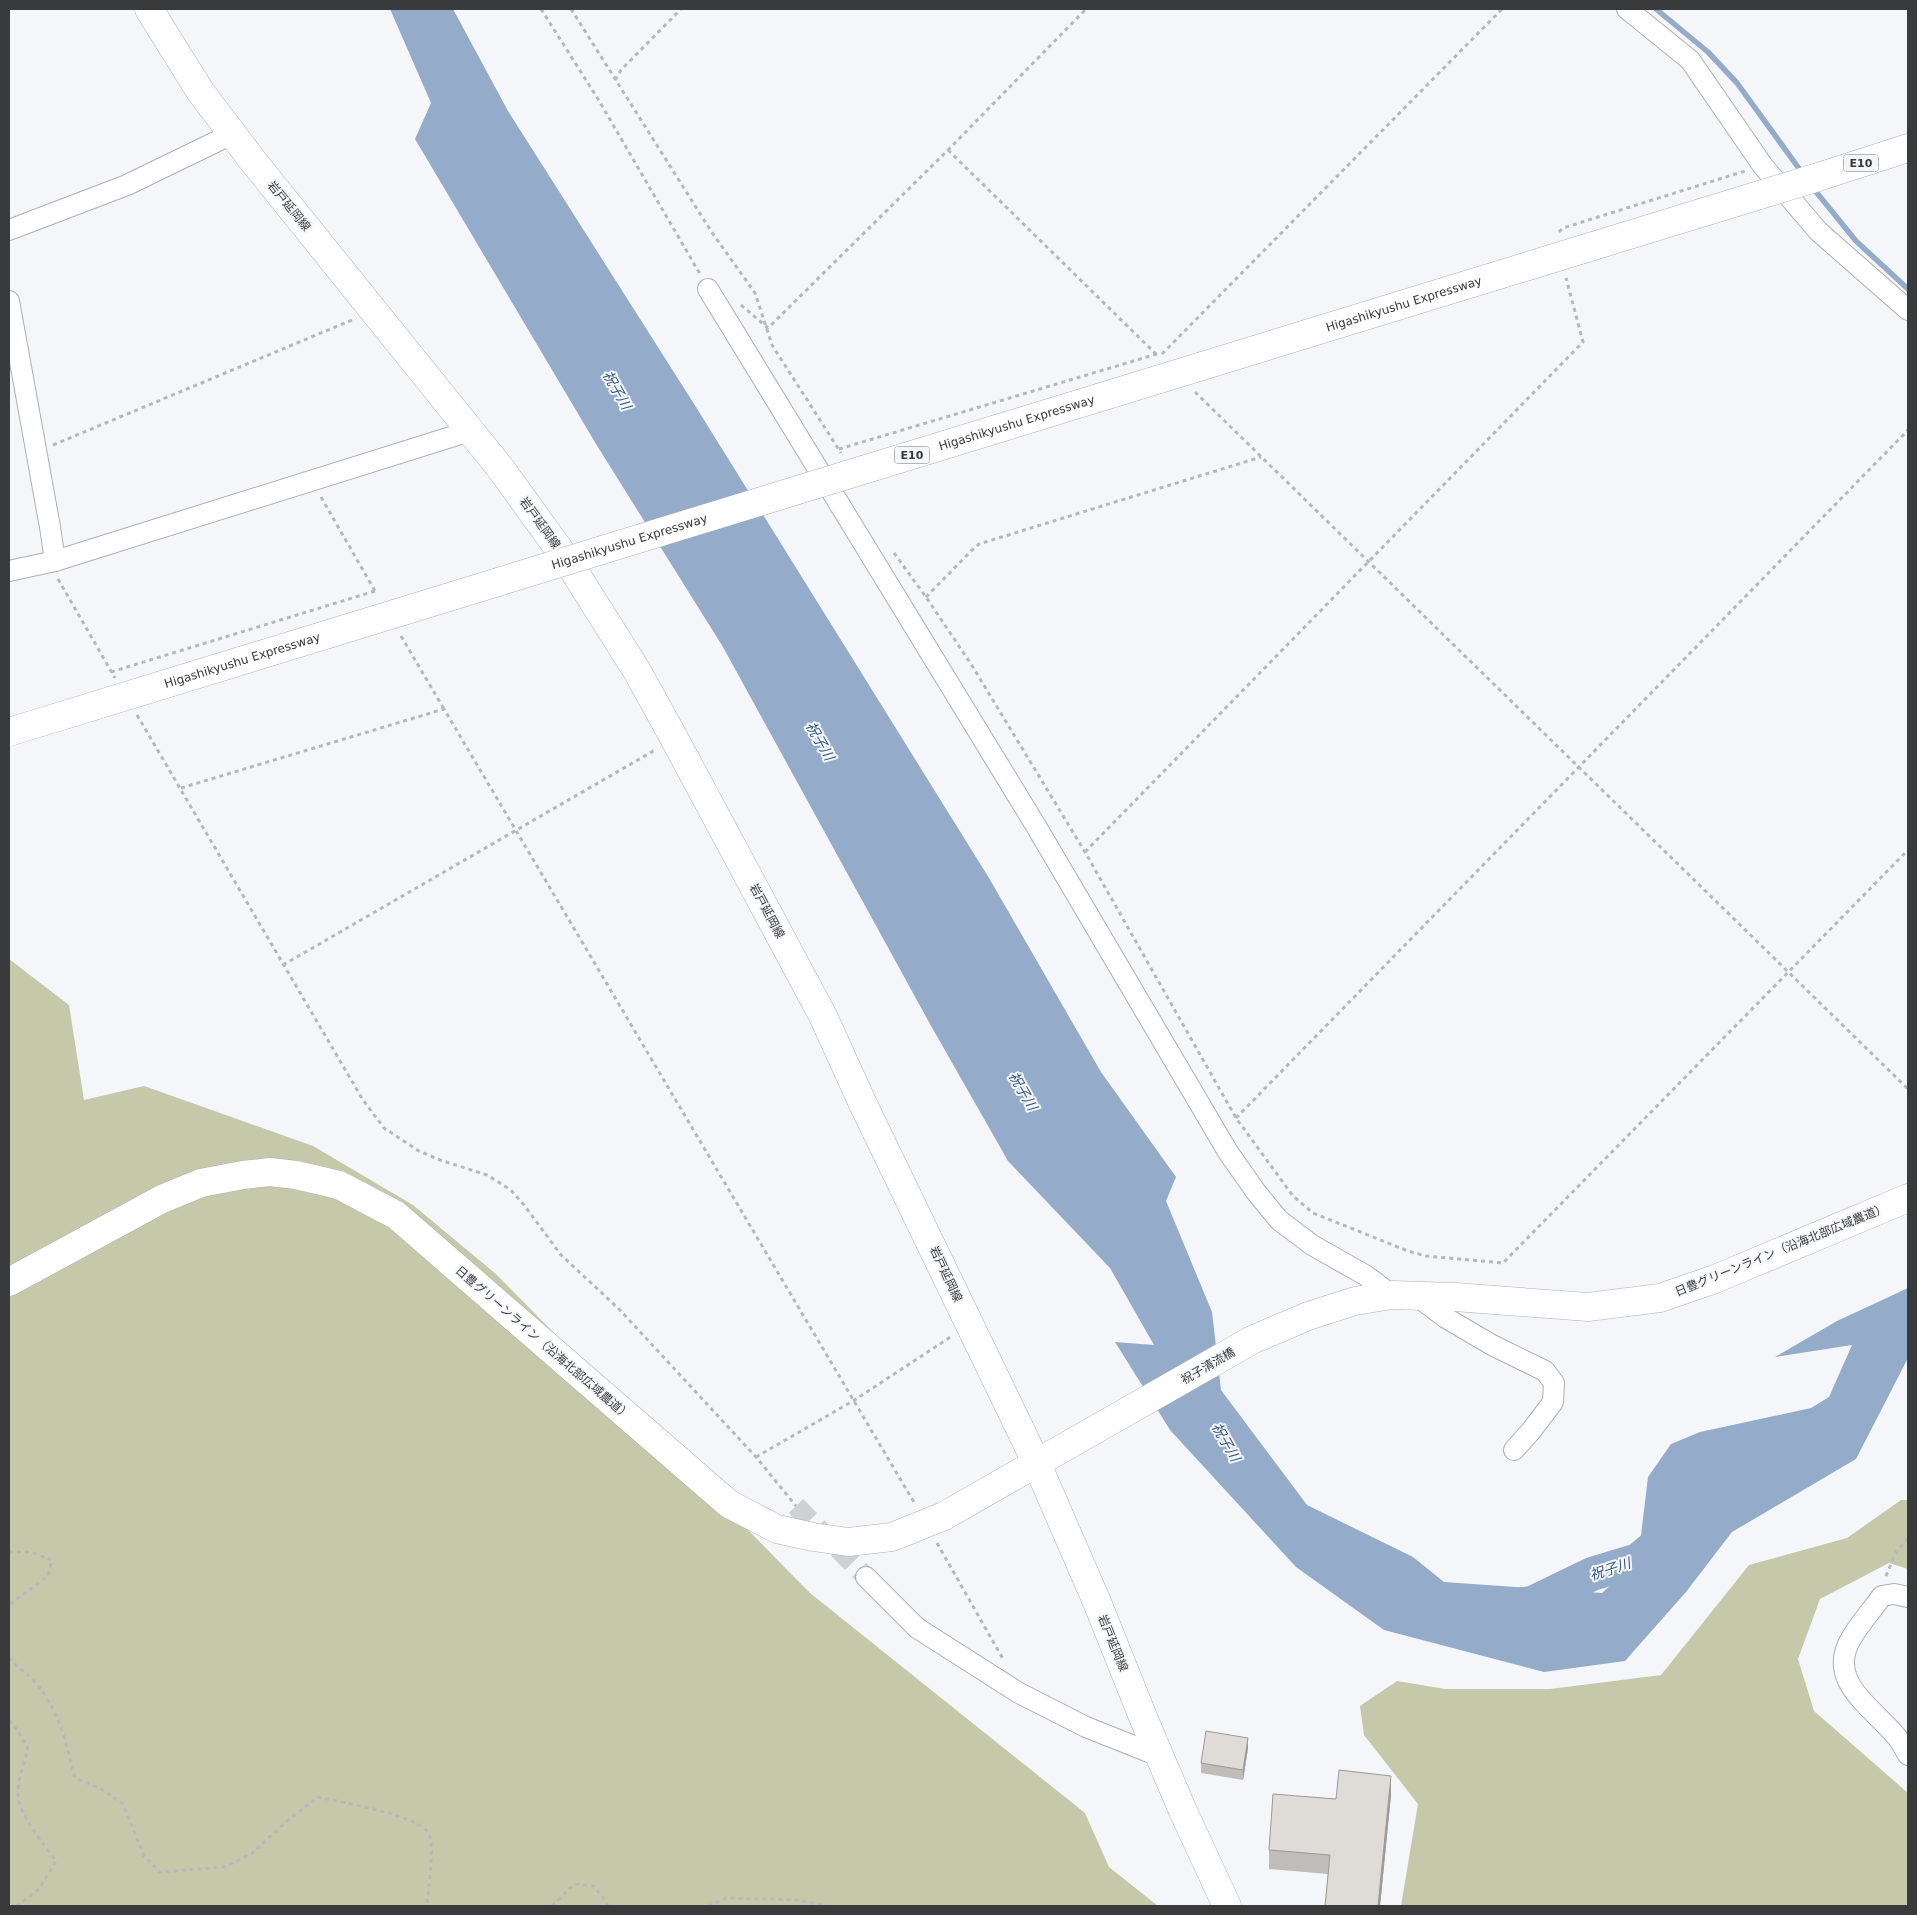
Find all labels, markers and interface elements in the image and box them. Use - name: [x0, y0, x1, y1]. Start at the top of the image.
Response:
- road number: E10: [1844, 154, 1878, 172]
- street label: 岩戸延岡線: [265, 178, 313, 234]
- street label: Higashikyushu Expressway: [1324, 274, 1484, 335]
- water label: 祝子川: [600, 368, 635, 414]
- street label: Higashikyushu Expressway: [937, 392, 1096, 453]
- road number: E10: [894, 446, 930, 464]
- street label: 岩戸延岡線: [517, 495, 563, 551]
- street label: Higashikyushu Expressway: [550, 511, 709, 572]
- street label: Higashikyushu Expressway: [163, 630, 322, 691]
- water label: 祝子川: [803, 719, 838, 765]
- street label: 岩戸延岡線: [747, 881, 787, 941]
- water label: 祝子川: [1006, 1069, 1041, 1115]
- street label: 日豊グリーンライン（沿海北部広域農道）: [1673, 1201, 1889, 1299]
- street label: 岩戸延岡線: [927, 1244, 965, 1304]
- street label: 日豊グリーンライン（沿海北部広域農道）: [453, 1263, 633, 1423]
- street label: 祝子清流橋: [1179, 1345, 1237, 1387]
- water label: 祝子川: [1209, 1420, 1244, 1466]
- water label: 祝子川: [1588, 1554, 1634, 1583]
- street label: 岩戸延岡線: [1095, 1613, 1131, 1673]

